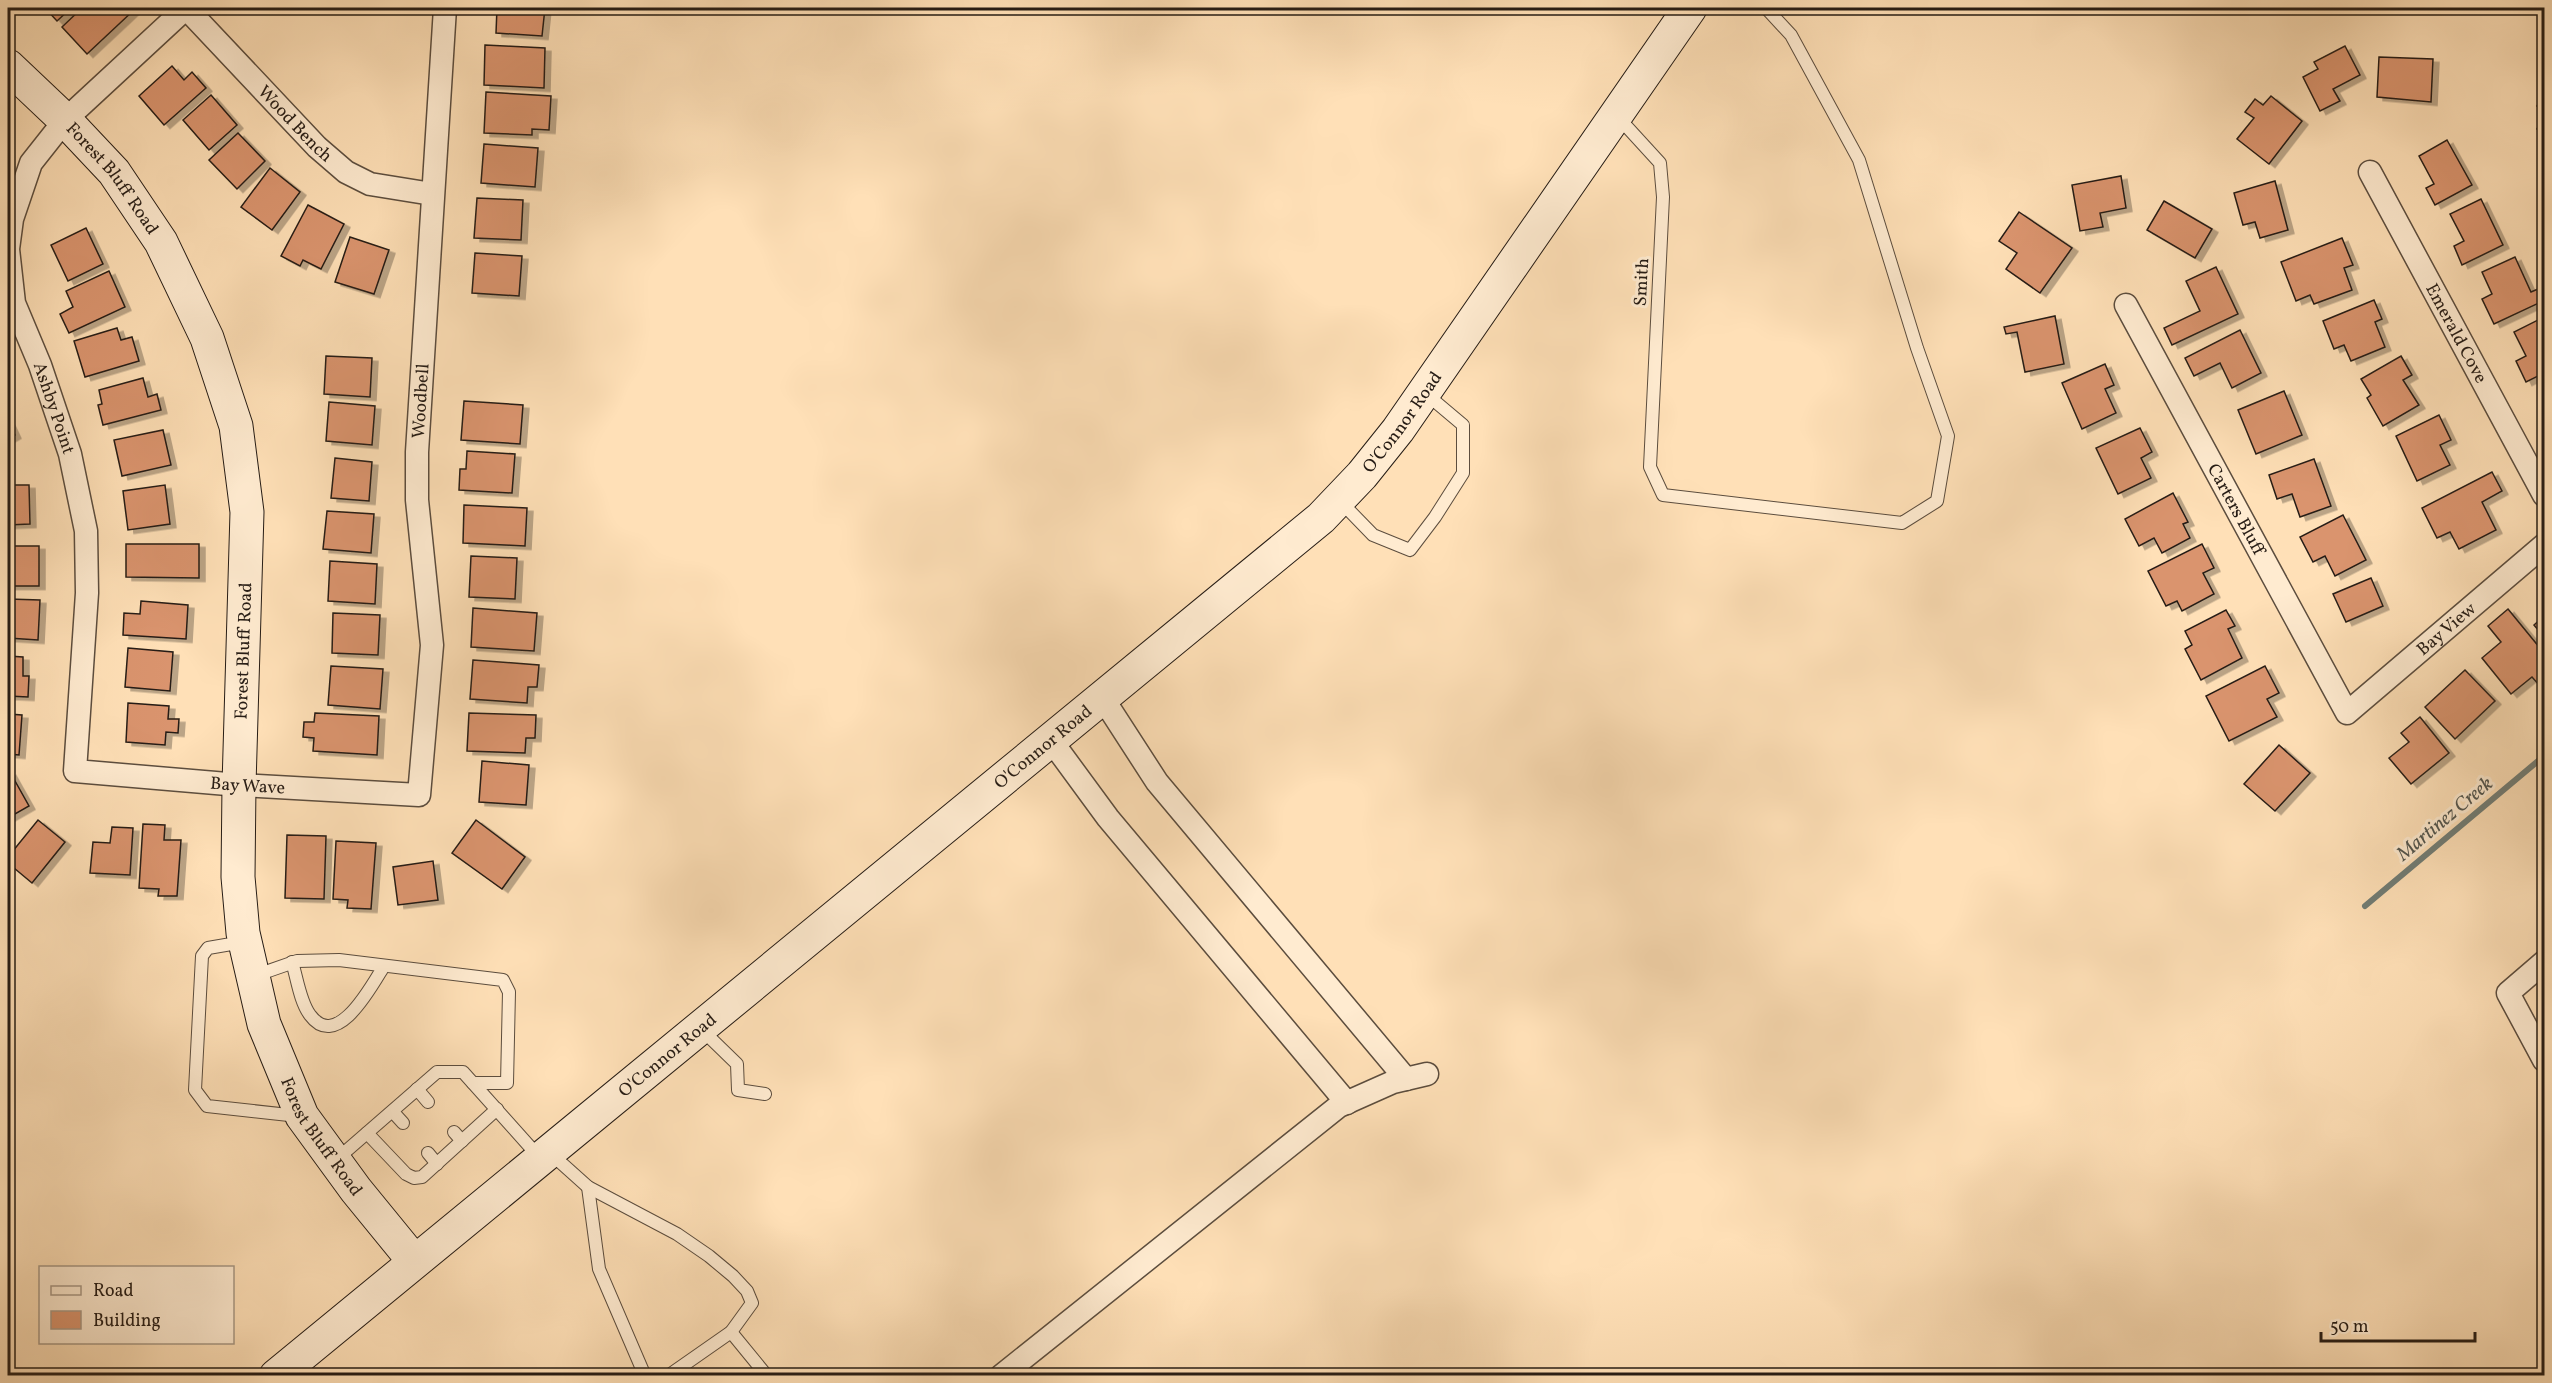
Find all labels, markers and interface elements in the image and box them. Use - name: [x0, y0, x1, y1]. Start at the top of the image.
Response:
- street label: Wood Bench: [251, 80, 337, 169]
- street label: Forest Bluff Road: [59, 117, 164, 240]
- street label: Smith: [1629, 257, 1656, 307]
- street label: Emerald Cove: [2418, 279, 2493, 388]
- street label: Ashby Point: [26, 359, 80, 458]
- street label: Woodbell: [407, 363, 437, 439]
- street label: O'Connor Road: [1357, 367, 1449, 479]
- street label: Carters Bluff: [2200, 460, 2271, 562]
- street label: Forest Bluff Road: [230, 582, 259, 720]
- street label: Bay View: [2412, 597, 2482, 662]
- street label: O'Connor Road: [989, 700, 1098, 796]
- water label: Martinez Creek: [2390, 771, 2500, 869]
- street label: Bay Wave: [209, 772, 286, 802]
- street label: O'Connor Road: [613, 1008, 723, 1104]
- street label: Forest Bluff Road: [273, 1074, 368, 1202]
- legend: [39, 1266, 234, 1344]
- text: Road: [93, 1279, 134, 1304]
- scale bar: [2321, 1305, 2476, 1343]
- text: Building: [93, 1309, 161, 1334]
- text: 50 m: [2330, 1315, 2369, 1340]

